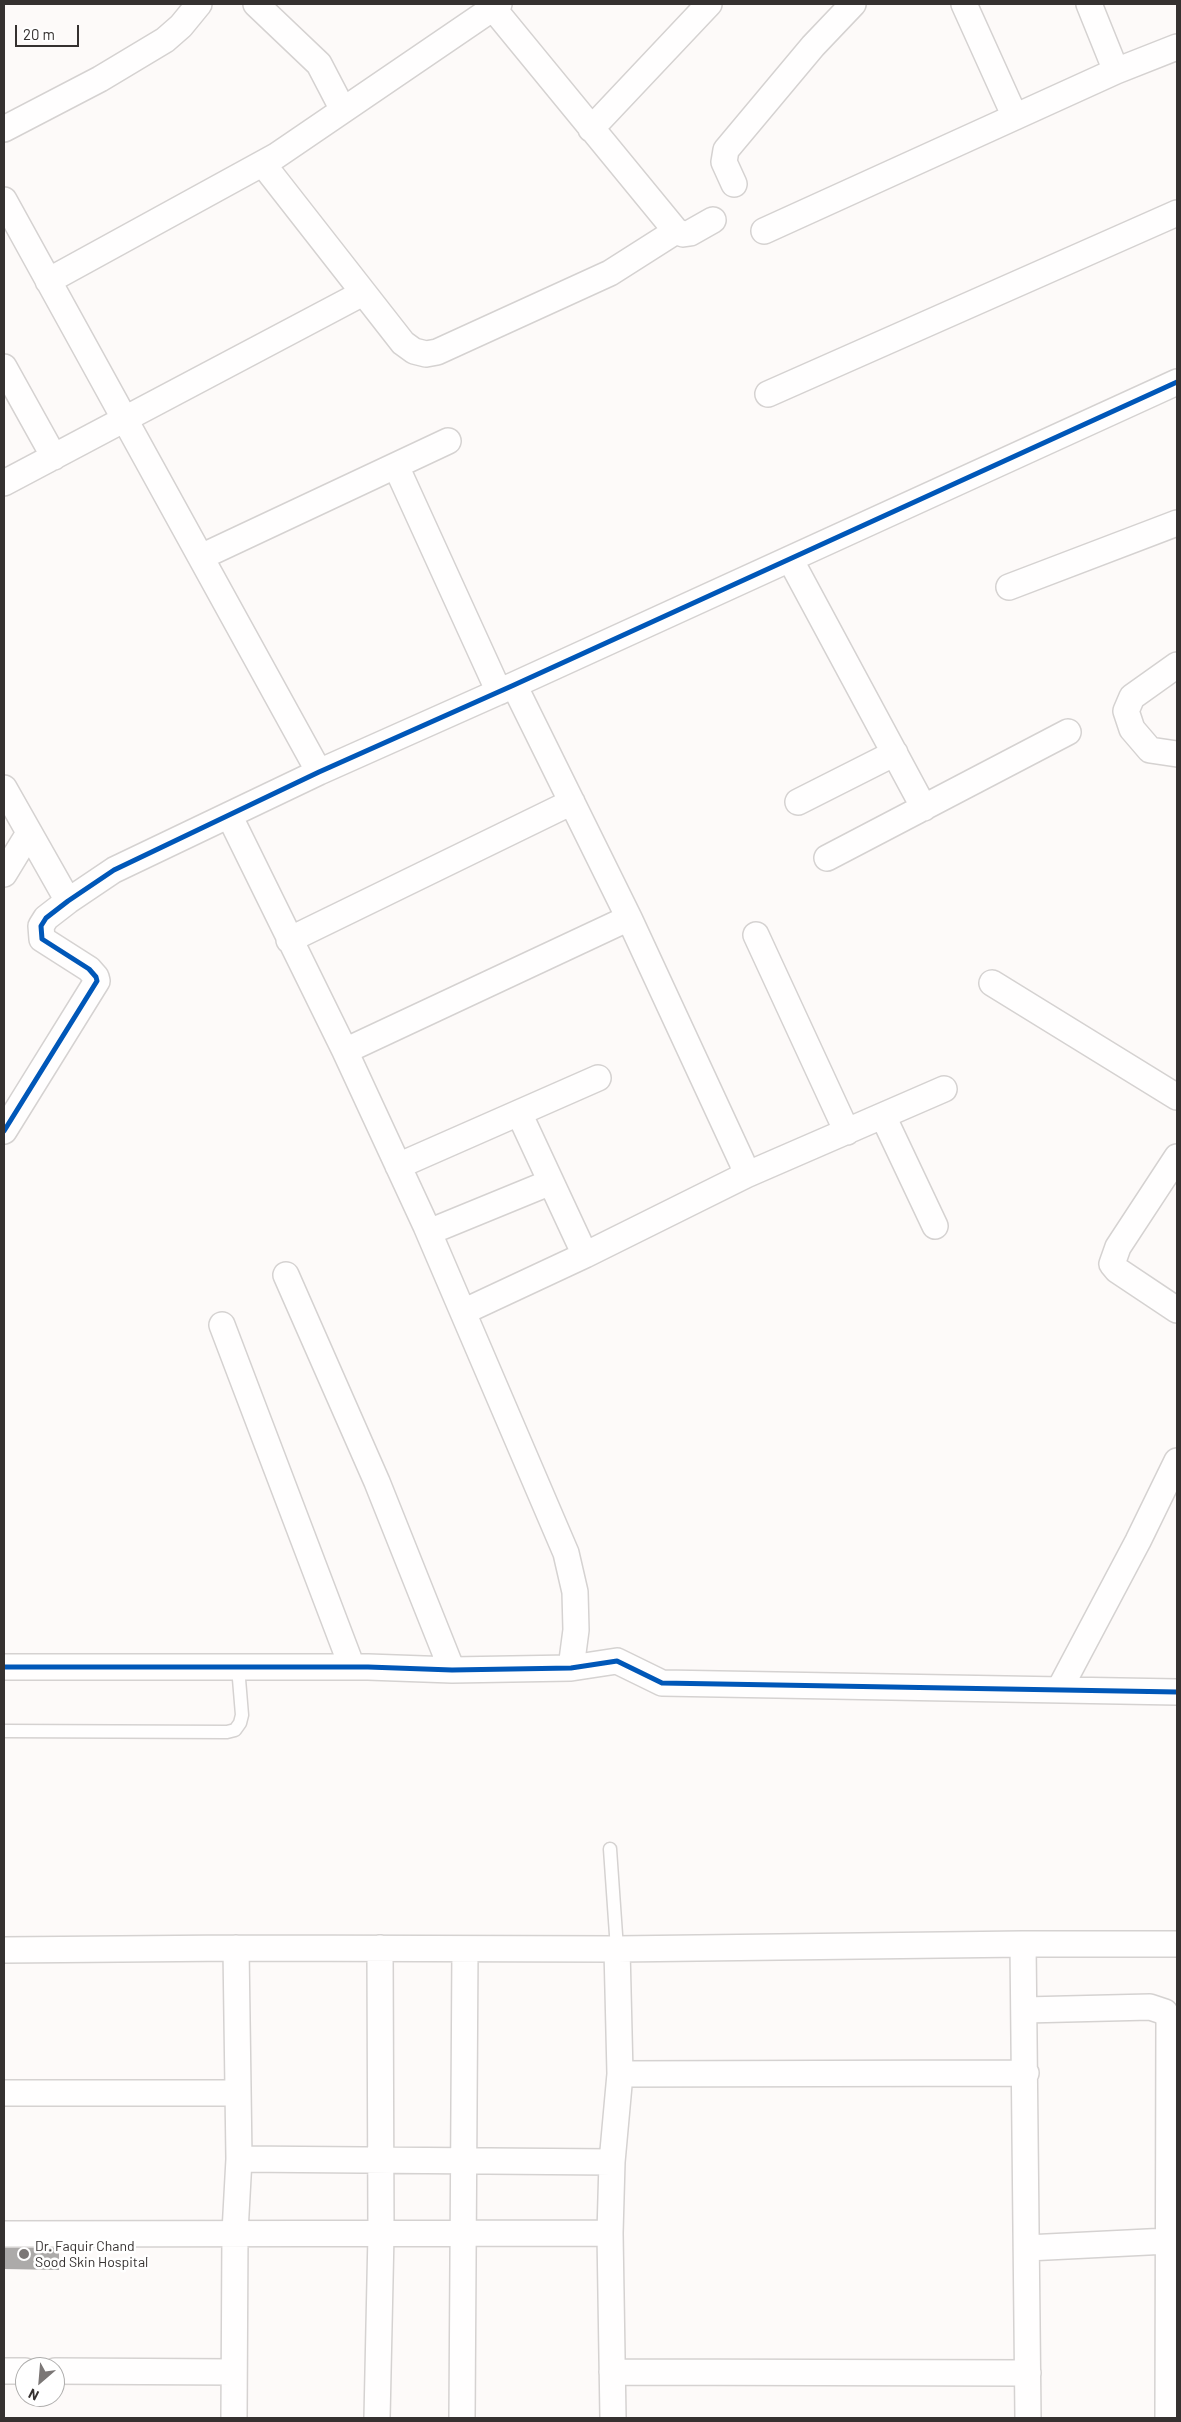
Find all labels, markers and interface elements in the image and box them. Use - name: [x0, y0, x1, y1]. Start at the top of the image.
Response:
- scale bar: [18, 15, 81, 47]
- text: 20 m: [23, 25, 55, 43]
- place label: Dr. Faquir Chand Sood Skin Hospital: [35, 2238, 148, 2270]
- marker: Dr. Faquir Chand Sood Skin Hospital: [17, 2247, 31, 2261]
- north arrow: [15, 2357, 65, 2407]
- text: N: [25, 2385, 41, 2405]

